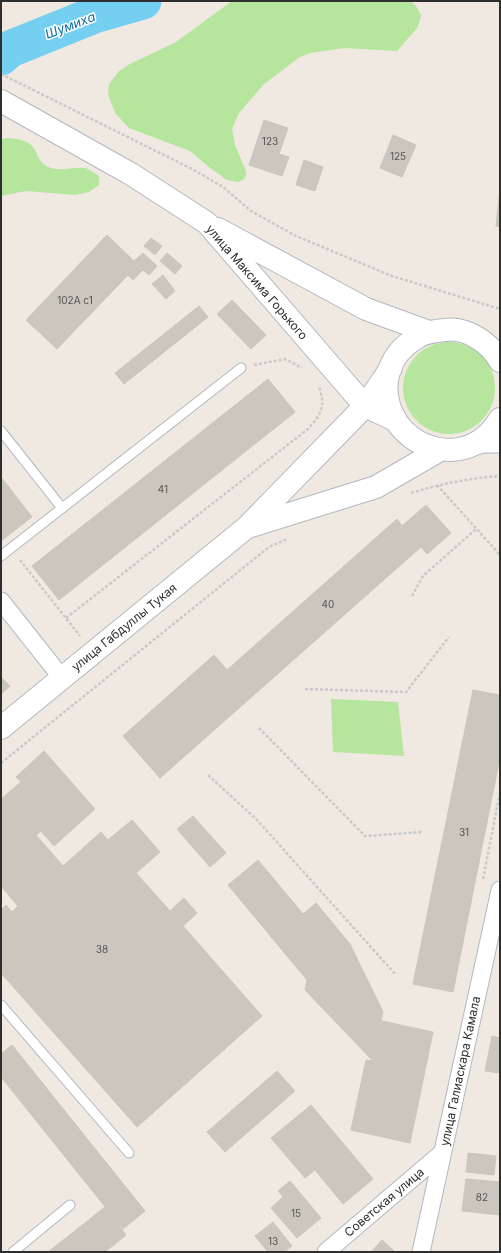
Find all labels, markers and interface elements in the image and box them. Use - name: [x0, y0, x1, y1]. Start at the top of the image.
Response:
- water label: Шумиха: [43, 8, 97, 42]
- house number: 123: [262, 135, 278, 147]
- house number: 125: [390, 150, 406, 162]
- street label: улица Максима Горького: [203, 221, 311, 343]
- house number: 102А с1: [57, 294, 93, 306]
- house number: 41: [158, 483, 168, 495]
- street label: улица Габдуллы Тукая: [68, 580, 180, 674]
- house number: 40: [322, 598, 334, 610]
- house number: 31: [459, 826, 469, 838]
- house number: 38: [96, 943, 108, 955]
- street label: улица Галиаскара Камала: [437, 995, 483, 1147]
- street label: Советская улица: [341, 1164, 427, 1240]
- house number: 82: [476, 1191, 488, 1203]
- house number: 15: [291, 1207, 301, 1219]
- house number: 13: [268, 1235, 278, 1247]

